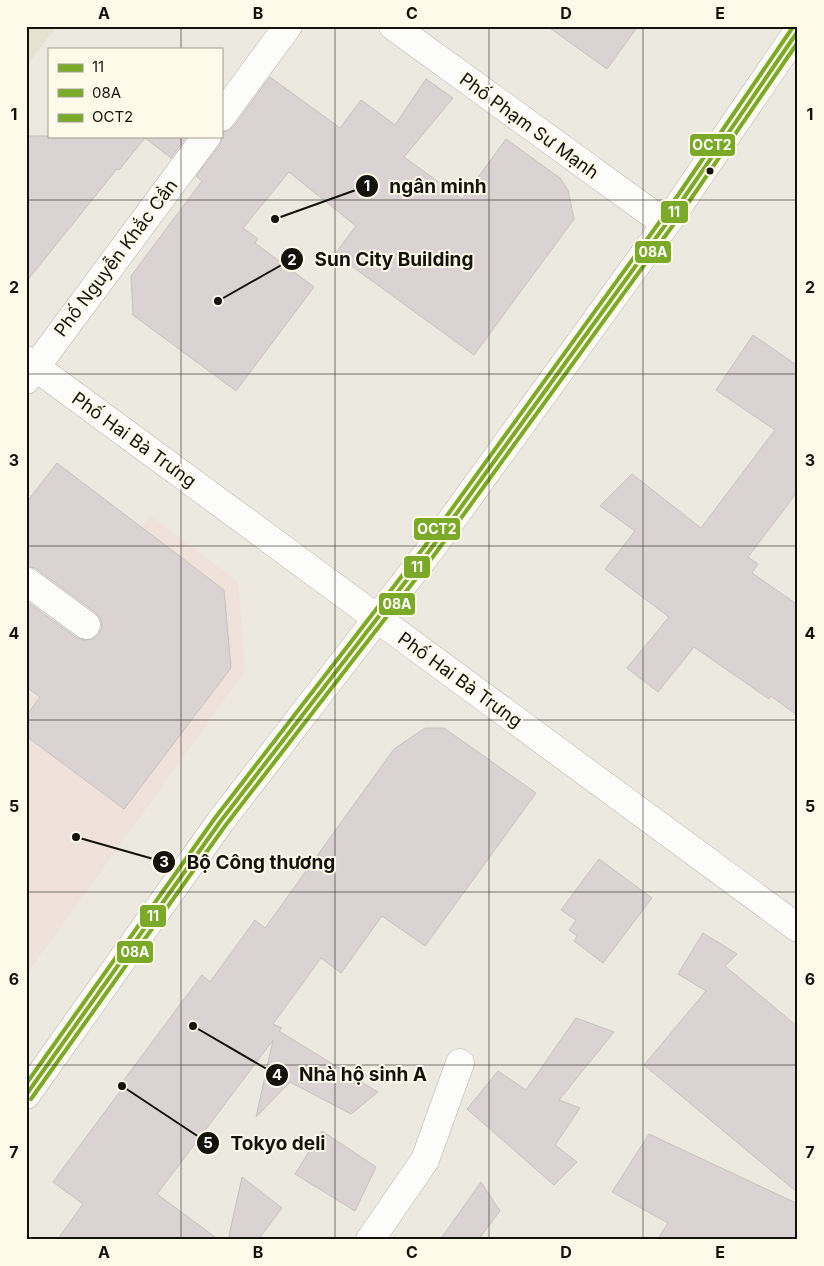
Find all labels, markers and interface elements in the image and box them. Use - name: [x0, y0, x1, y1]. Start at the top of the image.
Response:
- text: A: [98, 3, 110, 23]
- text: B: [253, 3, 263, 23]
- text: C: [406, 3, 418, 23]
- text: D: [560, 3, 572, 23]
- text: E: [715, 3, 725, 23]
- legend: [48, 48, 222, 138]
- text: 11: [92, 57, 104, 76]
- street label: Phố Phạm Sư Mạnh: [456, 68, 603, 183]
- text: 08A: [92, 83, 121, 102]
- text: 1: [11, 104, 17, 124]
- text: 1: [807, 104, 813, 124]
- text: OCT2: [92, 107, 133, 126]
- line badge: OCT2: [689, 133, 736, 157]
- text: OCT2: [692, 136, 732, 153]
- unlabelled marker: [705, 166, 715, 176]
- callout: ngân minh: [354, 169, 496, 203]
- street label: Phố Nguyễn Khắc Cần: [50, 175, 182, 340]
- text: ngân minh: [389, 175, 487, 198]
- text: 1: [364, 176, 370, 195]
- line badge: 11: [660, 200, 689, 224]
- text: 11: [668, 203, 680, 220]
- line badge: 08A: [634, 240, 672, 264]
- callout: Sun City Building: [279, 242, 483, 276]
- text: 08A: [638, 243, 668, 260]
- text: Sun City Building: [315, 248, 473, 271]
- text: 2: [287, 250, 297, 269]
- text: 2: [9, 277, 19, 297]
- text: 2: [805, 277, 815, 297]
- street label: Phố Hai Bà Trưng: [68, 388, 200, 492]
- text: 3: [9, 450, 19, 470]
- text: 3: [805, 450, 815, 470]
- line badge: OCT2: [413, 517, 461, 541]
- text: OCT2: [417, 520, 457, 537]
- line badge: 11: [403, 555, 431, 579]
- text: 11: [411, 558, 423, 575]
- line badge: 08A: [378, 592, 416, 616]
- text: 08A: [382, 595, 412, 612]
- text: 4: [9, 623, 20, 643]
- text: 4: [805, 623, 816, 643]
- street label: Phố Hai Bà Trưng: [394, 628, 526, 732]
- text: 5: [9, 796, 19, 816]
- text: 5: [805, 796, 815, 816]
- callout: Bộ Công thương: [152, 845, 345, 879]
- text: Bộ Công thương: [187, 851, 335, 874]
- text: 3: [159, 852, 169, 871]
- line badge: 11: [139, 904, 167, 928]
- text: 11: [147, 907, 159, 924]
- line badge: 08A: [116, 940, 154, 964]
- text: 08A: [120, 943, 150, 960]
- text: 6: [9, 969, 19, 989]
- text: 6: [805, 969, 815, 989]
- callout: Nhà hộ sinh A: [264, 1058, 437, 1092]
- text: Nhà hộ sinh A: [299, 1063, 427, 1086]
- text: 4: [272, 1065, 282, 1084]
- callout: Tokyo deli: [196, 1126, 336, 1160]
- text: Tokyo deli: [231, 1132, 325, 1155]
- text: 5: [203, 1133, 213, 1152]
- text: 7: [9, 1142, 19, 1162]
- text: 7: [805, 1142, 815, 1162]
- text: A: [98, 1242, 110, 1262]
- text: B: [253, 1242, 263, 1262]
- text: C: [406, 1242, 418, 1262]
- text: D: [560, 1242, 572, 1262]
- text: E: [715, 1242, 725, 1262]

